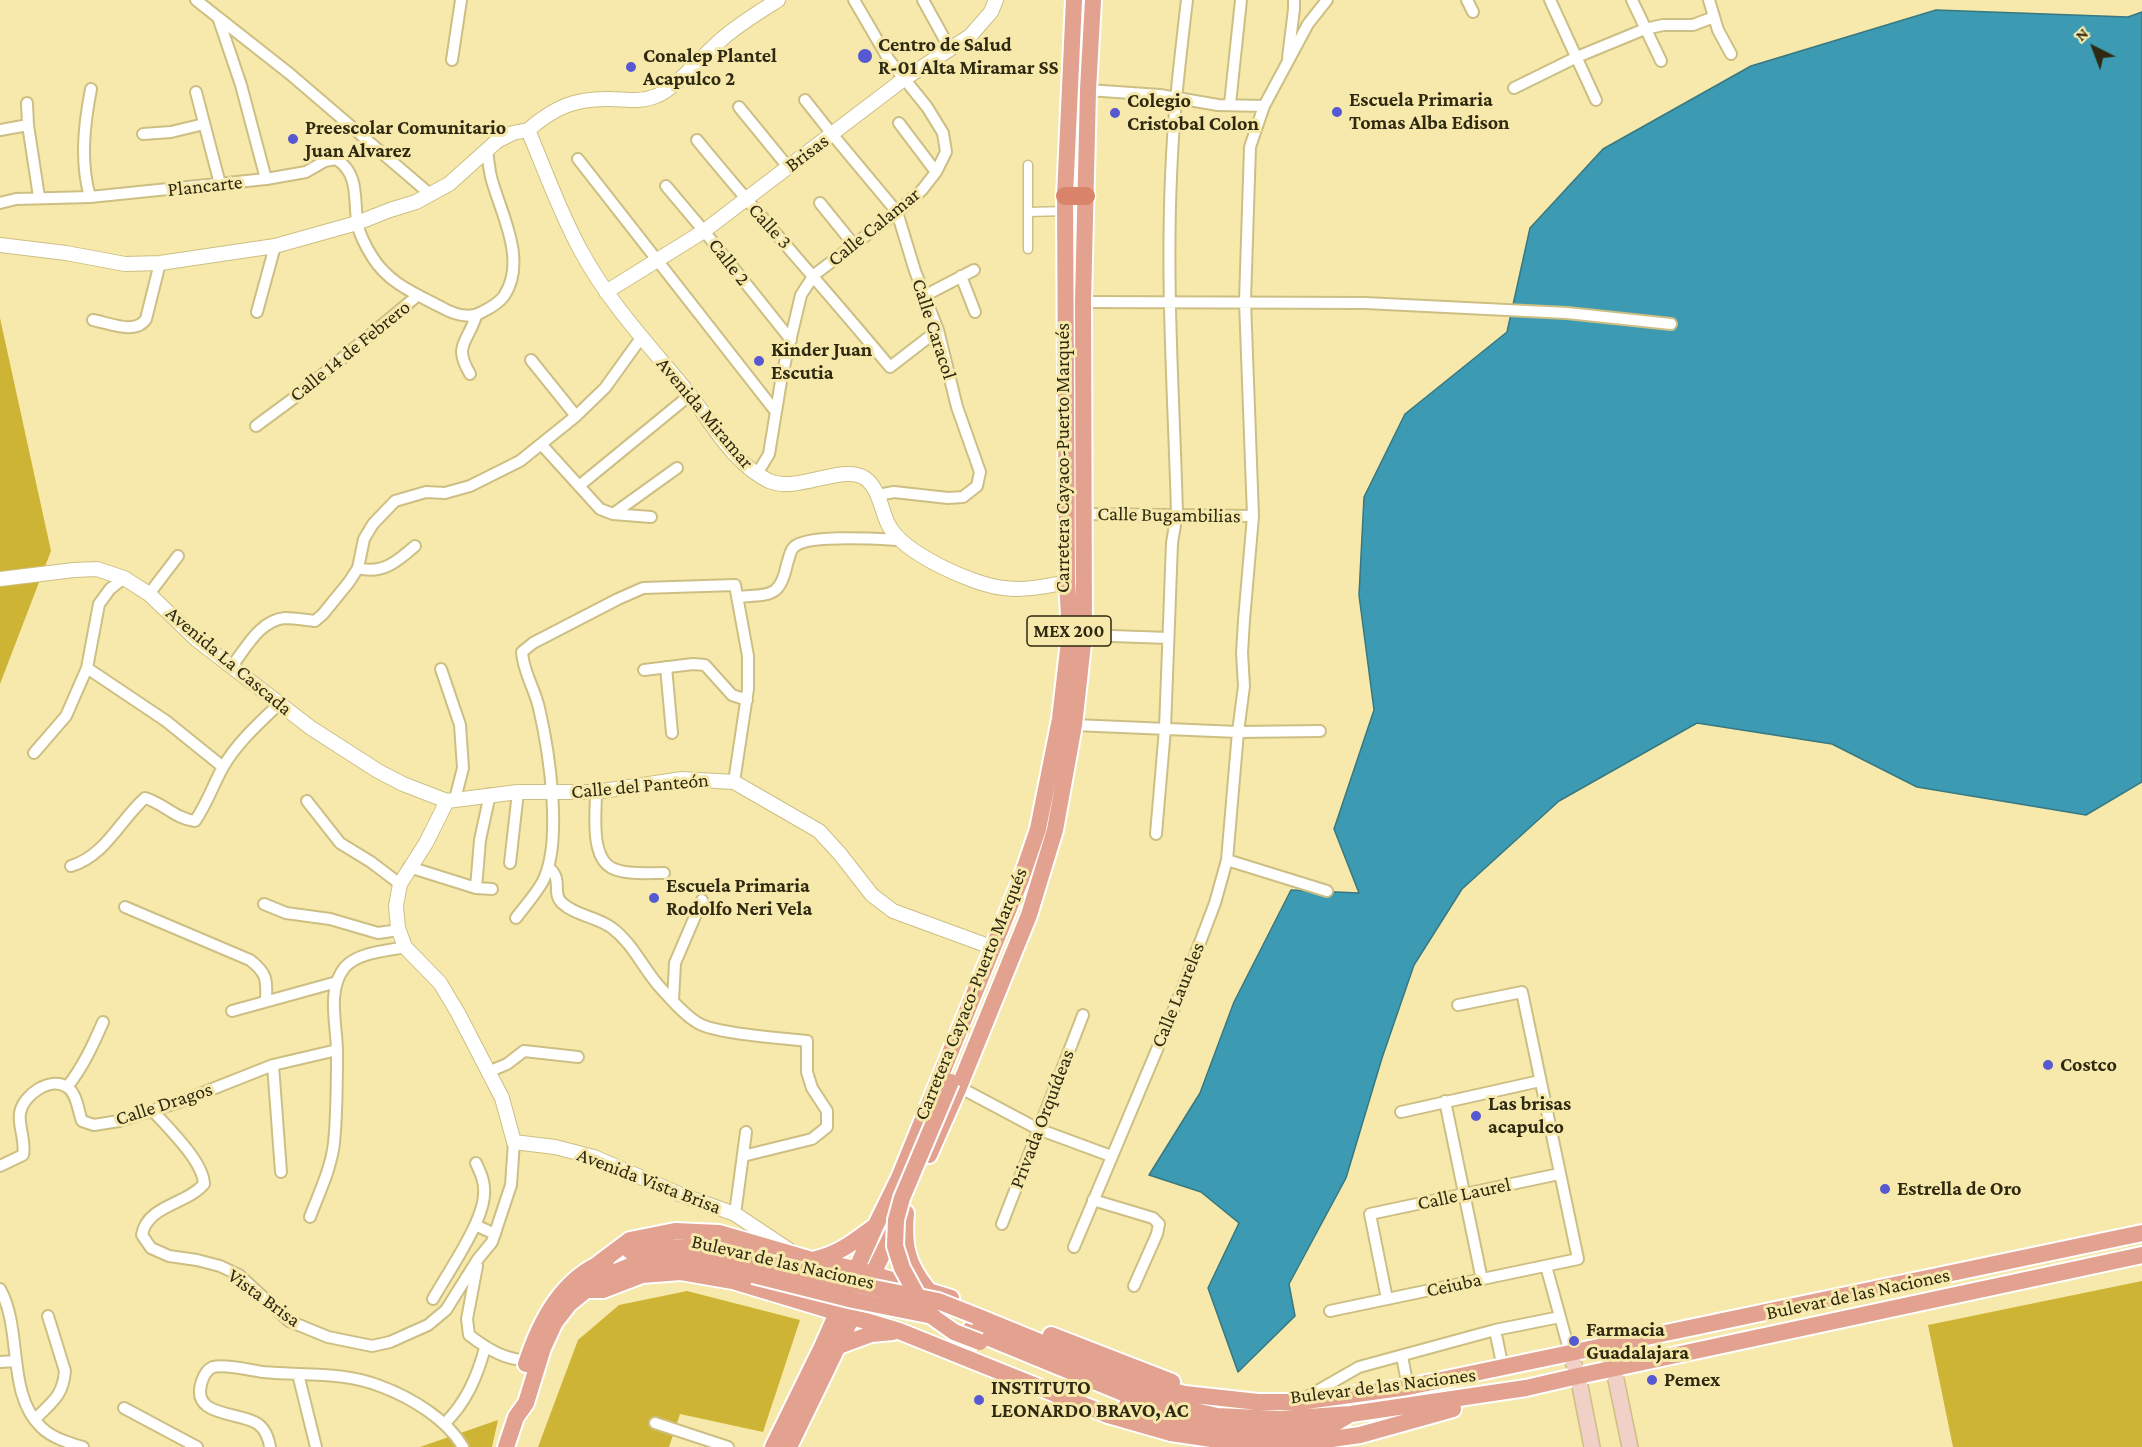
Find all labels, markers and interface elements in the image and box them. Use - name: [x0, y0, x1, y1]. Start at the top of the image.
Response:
- north arrow: [2064, 18, 2124, 78]
- text: N: [2072, 24, 2091, 44]
- place label: Centro de Salud R-01 Alta Miramar SS: [878, 33, 1059, 80]
- place label: Conalep Plantel Acapulco 2: [643, 44, 777, 91]
- marker: Centro de Salud R-01 Alta Miramar SS: [856, 47, 874, 65]
- marker: Conalep Plantel Acapulco 2: [624, 60, 638, 74]
- place label: Escuela Primaria Tomas Alba Edison: [1349, 88, 1510, 135]
- place label: Colegio Cristobal Colon: [1127, 89, 1259, 136]
- marker: Escuela Primaria Tomas Alba Edison: [1330, 105, 1344, 119]
- marker: Colegio Cristobal Colon: [1108, 106, 1122, 120]
- place label: Preescolar Comunitario Juan Alvarez: [305, 116, 506, 163]
- street label: Brisas: [781, 129, 833, 177]
- marker: Preescolar Comunitario Juan Alvarez: [286, 132, 300, 146]
- street label: Plancarte: [166, 170, 244, 202]
- street label: Calle Calamar: [823, 182, 925, 272]
- street label: Calle 3: [743, 198, 797, 254]
- street label: Calle 2: [703, 234, 755, 290]
- street label: Calle Caracol: [906, 276, 962, 382]
- street label: Calle 14 de Febrero: [285, 295, 415, 407]
- street label: Carretera Cayaco-Puerto Marqués: [1051, 323, 1075, 593]
- place label: Kinder Juan Escutia: [771, 338, 872, 385]
- street label: Avenida Miramar: [651, 352, 759, 474]
- marker: Kinder Juan Escutia: [752, 354, 766, 368]
- street label: Calle Bugambilias: [1097, 502, 1241, 528]
- street label: Avenida La Cascada: [161, 601, 297, 721]
- road number: MEX 200: [1027, 616, 1111, 646]
- street label: Calle del Panteón: [570, 768, 710, 804]
- street label: Carretera Cayaco-Puerto Marqués: [909, 864, 1033, 1124]
- place label: Escuela Primaria Rodolfo Neri Vela: [666, 874, 812, 921]
- marker: Escuela Primaria Rodolfo Neri Vela: [647, 891, 661, 905]
- street label: Calle Laureles: [1146, 939, 1210, 1051]
- street label: Privada Orquídeas: [1004, 1046, 1080, 1192]
- place label: Costco: [2060, 1053, 2117, 1077]
- marker: Costco: [2041, 1058, 2055, 1072]
- street label: Calle Dragos: [112, 1077, 216, 1131]
- place label: Las brisas acapulco: [1488, 1092, 1571, 1139]
- marker: Las brisas acapulco: [1469, 1109, 1483, 1123]
- street label: Avenida Vista Brisa: [574, 1142, 724, 1220]
- street label: Calle Laurel: [1415, 1172, 1513, 1216]
- place label: Estrella de Oro: [1897, 1177, 2022, 1201]
- marker: Estrella de Oro: [1878, 1182, 1892, 1196]
- street label: Bulevar de las Naciones: [689, 1229, 877, 1295]
- street label: Bulevar de las Naciones: [1764, 1263, 1952, 1325]
- street label: Vista Brisa: [223, 1264, 305, 1332]
- street label: Ceiuba: [1424, 1267, 1484, 1303]
- place label: Farmacia Guadalajara: [1586, 1318, 1689, 1365]
- marker: Farmacia Guadalajara: [1567, 1334, 1581, 1348]
- street label: Bulevar de las Naciones: [1289, 1363, 1477, 1409]
- place label: Pemex: [1664, 1368, 1720, 1392]
- marker: Pemex: [1645, 1373, 1659, 1387]
- place label: INSTITUTO LEONARDO BRAVO, AC: [991, 1376, 1189, 1423]
- marker: INSTITUTO LEONARDO BRAVO, AC: [972, 1393, 986, 1407]

